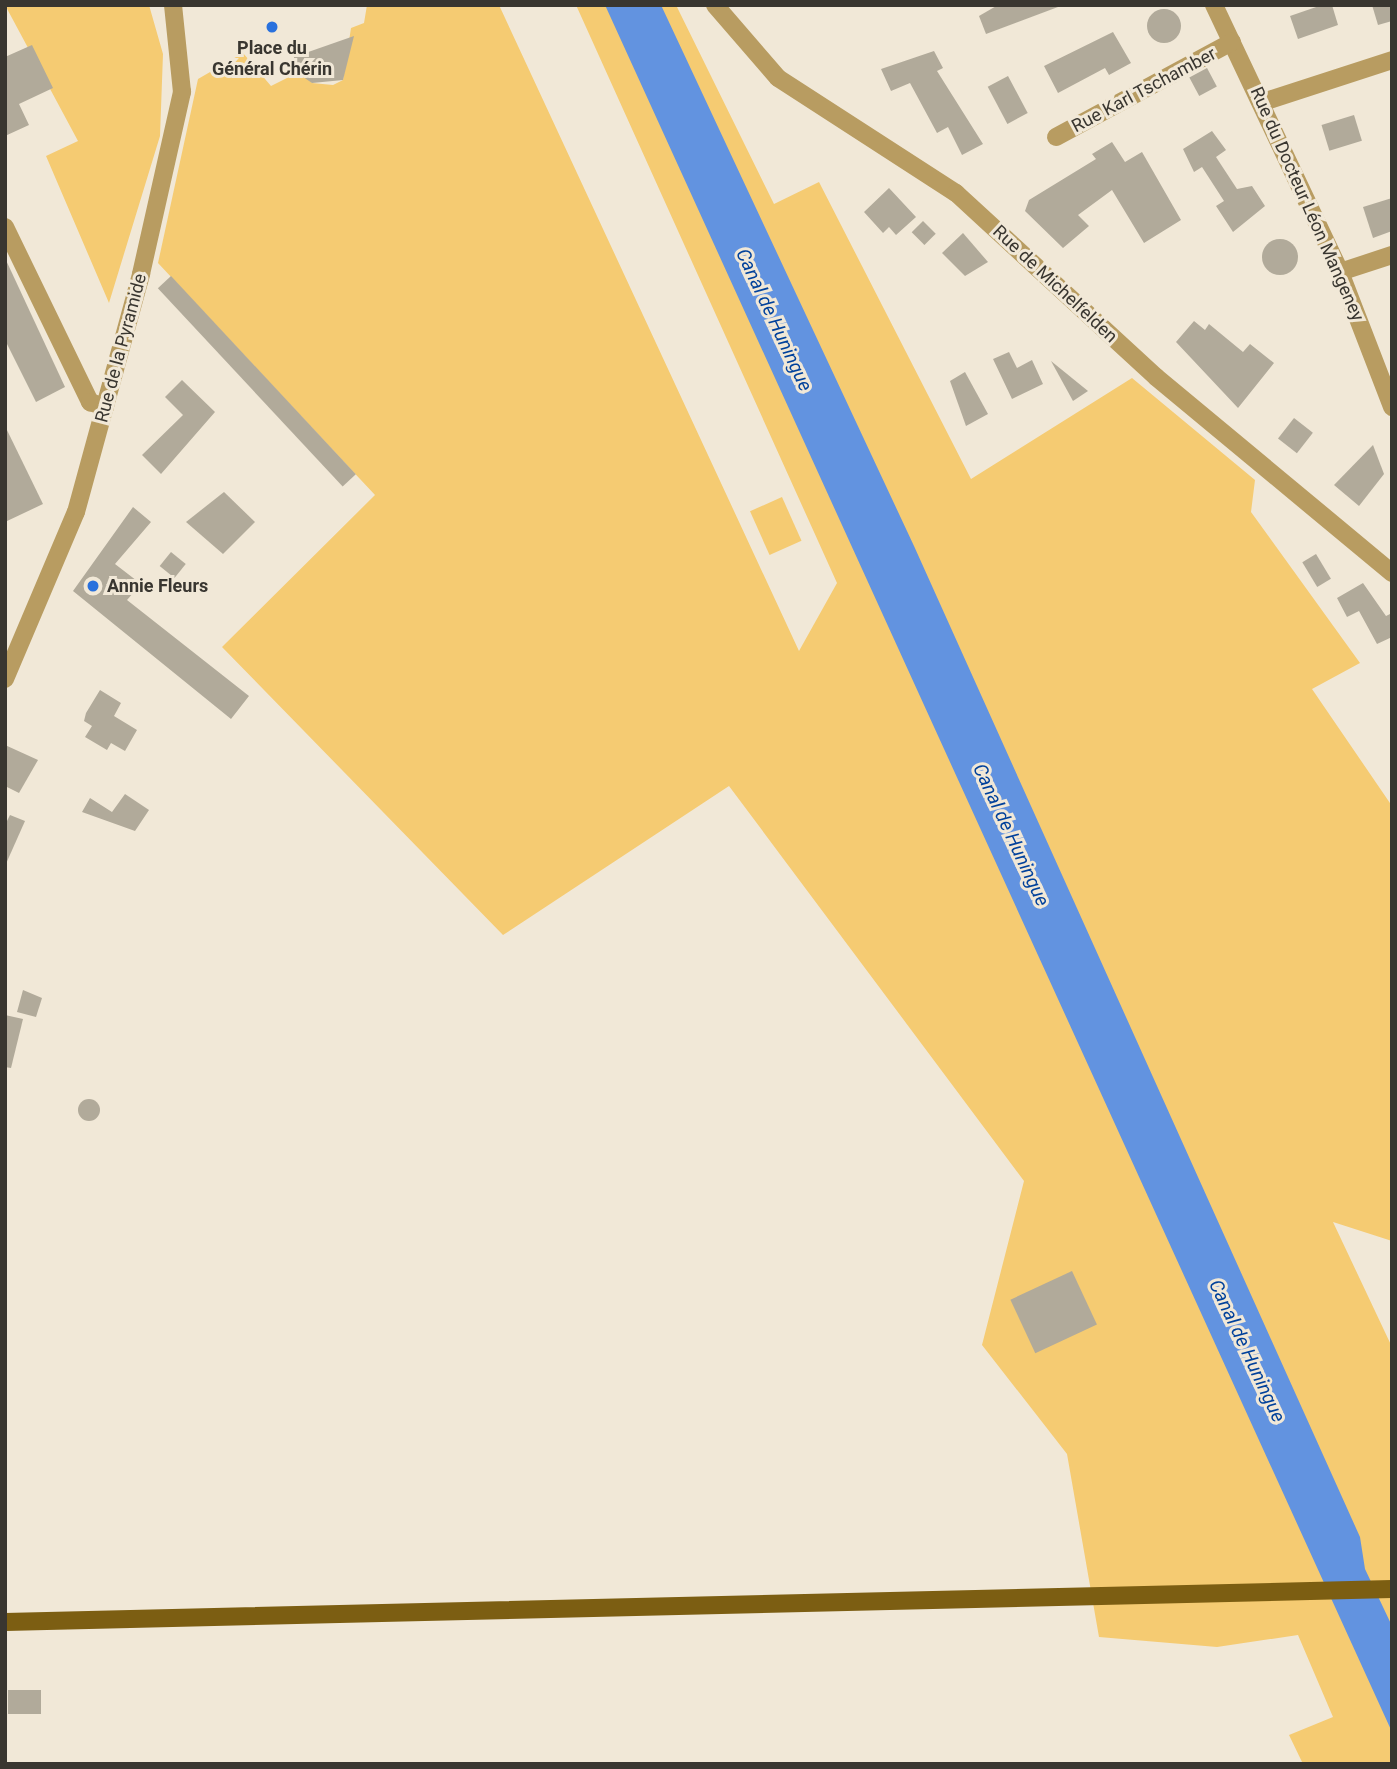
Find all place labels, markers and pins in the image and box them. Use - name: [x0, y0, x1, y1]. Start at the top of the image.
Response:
- marker: Place du Général Chérin: [264, 19, 280, 35]
- place label: Place du Général Chérin: [212, 38, 332, 80]
- place label: Annie Fleurs: [107, 575, 208, 597]
- marker: Annie Fleurs: [85, 578, 101, 594]

